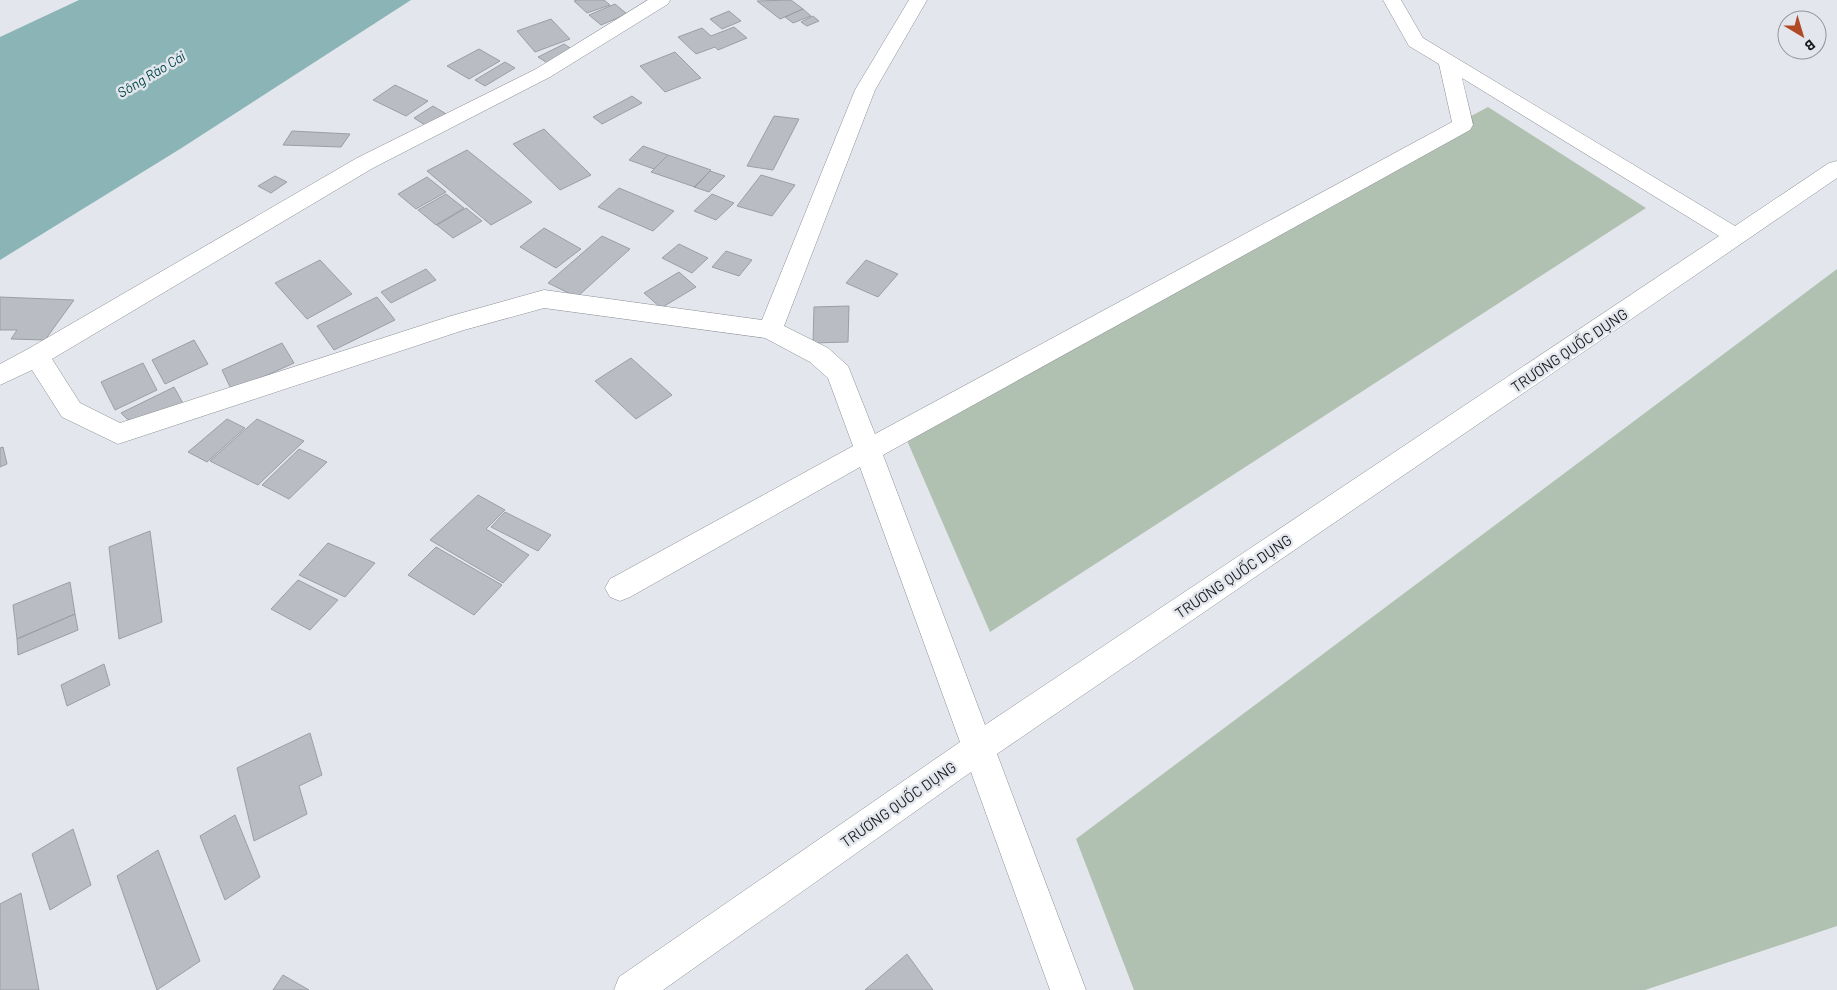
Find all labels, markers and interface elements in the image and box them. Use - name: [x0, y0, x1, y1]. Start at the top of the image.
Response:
- north arrow: [1777, 10, 1827, 60]
- text: B: [1802, 36, 1819, 55]
- water label: Sông Rào Cái: [114, 47, 189, 101]
- street label: TRƯƠNG QUỐC DỤNG: [1507, 303, 1631, 396]
- street label: TRƯƠNG QUỐC DỤNG: [1171, 529, 1295, 622]
- street label: TRƯƠNG QUỐC DỤNG: [836, 757, 959, 851]

